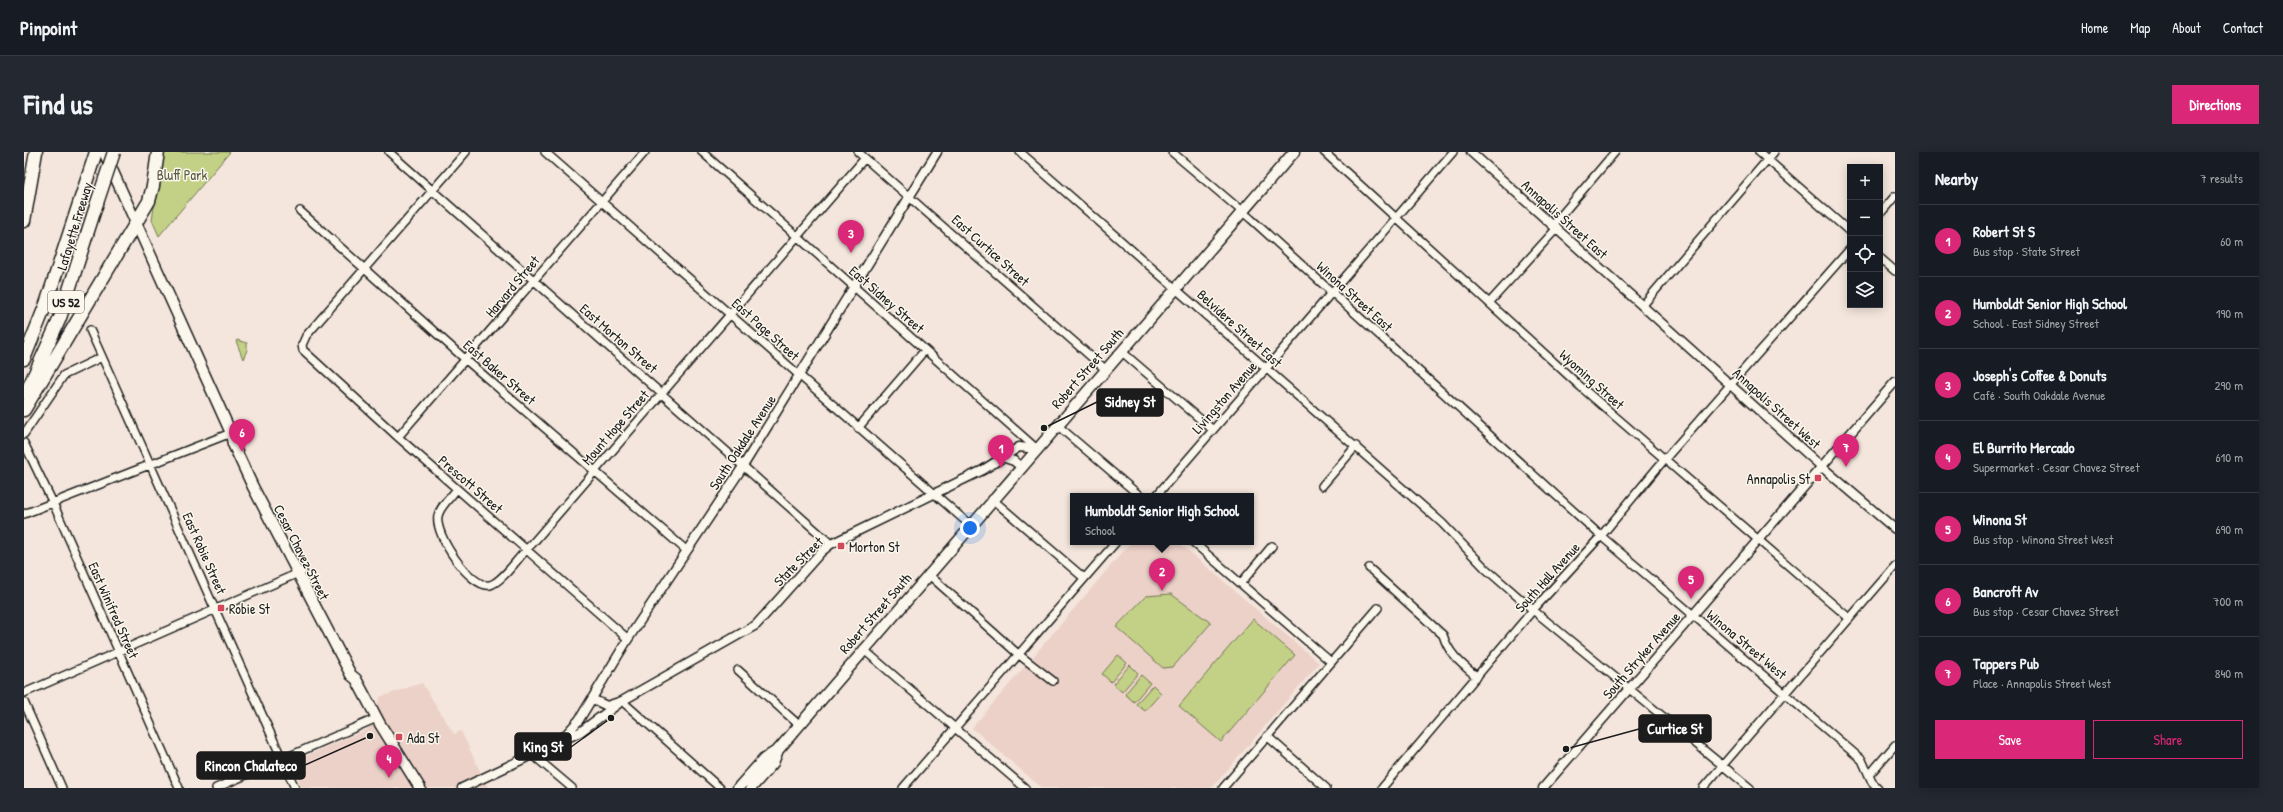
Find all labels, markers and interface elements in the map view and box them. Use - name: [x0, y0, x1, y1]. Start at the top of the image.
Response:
- text: Pinpoint: [20, 15, 77, 41]
- text: Home: [2081, 18, 2108, 37]
- text: Map: [2130, 18, 2150, 37]
- text: About: [2172, 18, 2201, 37]
- text: Contact: [2223, 18, 2263, 37]
- text: Find us: [24, 85, 93, 123]
- button: Directions: [2172, 85, 2259, 124]
- map controls: [1847, 164, 1883, 308]
- button: +: [1847, 164, 1883, 200]
- park label: Bluff Park: [157, 165, 207, 184]
- text: Nearby: [1935, 167, 1978, 190]
- text: 7 results: [2200, 169, 2243, 187]
- street label: Annapolis Street East: [1517, 175, 1612, 264]
- street label: Lafayette Freeway: [52, 180, 97, 272]
- button: −: [1847, 200, 1883, 236]
- street label: East Curtice Street: [948, 210, 1034, 290]
- pin: 3: [838, 220, 864, 253]
- text: Robert St S: [1973, 221, 2035, 242]
- text: 1: [1946, 232, 1950, 250]
- text: 60 m: [2220, 232, 2243, 250]
- button: locate: [1847, 236, 1883, 272]
- text: Bus stop · State Street: [1973, 242, 2080, 260]
- street label: Harvard Street: [481, 251, 544, 321]
- street label: Winona Street East: [1313, 257, 1397, 335]
- street label: East Sidney Street: [845, 261, 929, 338]
- button: layers: [1847, 272, 1883, 308]
- street label: Belvidere Street East: [1193, 285, 1287, 371]
- road number: US 52: [48, 291, 84, 313]
- text: Humboldt Senior High School: [1973, 293, 2127, 314]
- street label: East Page Street: [727, 294, 804, 365]
- street label: East Morton Street: [576, 299, 662, 377]
- text: 2: [1945, 304, 1951, 322]
- text: 190 m: [2216, 304, 2243, 322]
- text: School · East Sidney Street: [1973, 314, 2099, 332]
- street label: Robert Street South: [1047, 324, 1127, 412]
- street label: East Baker Street: [460, 335, 540, 409]
- street label: Wyoming Street: [1555, 345, 1629, 414]
- street label: Livingston Avenue: [1187, 356, 1262, 438]
- street label: Annapolis Street West: [1728, 363, 1825, 453]
- text: Joseph's Coffee & Donuts: [1973, 365, 2107, 386]
- text: 3: [1945, 376, 1951, 394]
- text: 290 m: [2214, 376, 2243, 394]
- street label: Mount Hope Street: [577, 385, 654, 469]
- text: Café · South Oakdale Avenue: [1973, 386, 2105, 404]
- callout: Sidney St: [1097, 389, 1163, 416]
- street label: South Oakdale Avenue: [704, 390, 780, 493]
- text: Sidney St: [1105, 391, 1156, 413]
- pin: 6: [229, 419, 255, 452]
- pin: 7: [1833, 434, 1859, 467]
- pin: 1: [988, 435, 1014, 468]
- text: El Burrito Mercado: [1973, 437, 2075, 458]
- text: 4: [1946, 448, 1950, 466]
- text: 610 m: [2215, 448, 2243, 466]
- street label: Prescott Street: [435, 451, 507, 517]
- text: Supermarket · Cesar Chavez Street: [1973, 458, 2140, 476]
- place label: Annapolis St: [1747, 469, 1810, 489]
- marker: Annapolis St: [1813, 473, 1823, 483]
- popup: [1070, 493, 1254, 545]
- text: Humboldt Senior High School: [1085, 500, 1239, 521]
- street label: Cesar Chavez Street: [270, 501, 334, 603]
- street label: East Robie Street: [179, 509, 232, 597]
- text: Winona St: [1973, 509, 2027, 530]
- your location: [960, 518, 980, 538]
- text: 5: [1945, 520, 1951, 538]
- text: 690 m: [2215, 520, 2243, 538]
- text: School: [1085, 521, 1115, 539]
- text: Bus stop · Winona Street West: [1973, 530, 2114, 548]
- street label: State Street: [769, 532, 827, 590]
- place label: Morton St: [849, 537, 900, 556]
- street label: South Hall Avenue: [1510, 537, 1584, 616]
- marker: Morton St: [836, 541, 846, 551]
- pin: 2: [1149, 558, 1175, 591]
- street label: East Winifred Street: [84, 559, 144, 661]
- pin: 5: [1678, 566, 1704, 599]
- street label: Robert Street South: [835, 569, 915, 657]
- text: Bancroft Av: [1973, 581, 2038, 602]
- text: 6: [1945, 592, 1951, 610]
- text: 700 m: [2213, 592, 2243, 610]
- place label: Robie St: [229, 599, 270, 618]
- text: Bus stop · Cesar Chavez Street: [1973, 602, 2119, 620]
- marker: Robie St: [216, 603, 226, 613]
- street label: Winona Street West: [1703, 605, 1791, 683]
- street label: South Stryker Avenue: [1598, 607, 1685, 703]
- text: Tappers Pub: [1973, 653, 2039, 674]
- text: 7: [1945, 664, 1951, 682]
- text: 840 m: [2215, 664, 2243, 682]
- text: Place · Annapolis Street West: [1973, 674, 2111, 692]
- callout: Curtice St: [1639, 715, 1711, 742]
- text: Curtice St: [1647, 718, 1704, 739]
- button: Save: [1935, 720, 2085, 759]
- button: Share: [2093, 720, 2243, 759]
- place label: Ada St: [407, 728, 439, 747]
- marker: Ada St: [394, 732, 404, 742]
- callout: King St: [515, 733, 571, 760]
- text: King St: [523, 736, 564, 758]
- pin: 4: [376, 745, 402, 778]
- callout: Rincon Chalateco: [197, 752, 305, 779]
- text: Rincon Chalateco: [205, 755, 297, 776]

